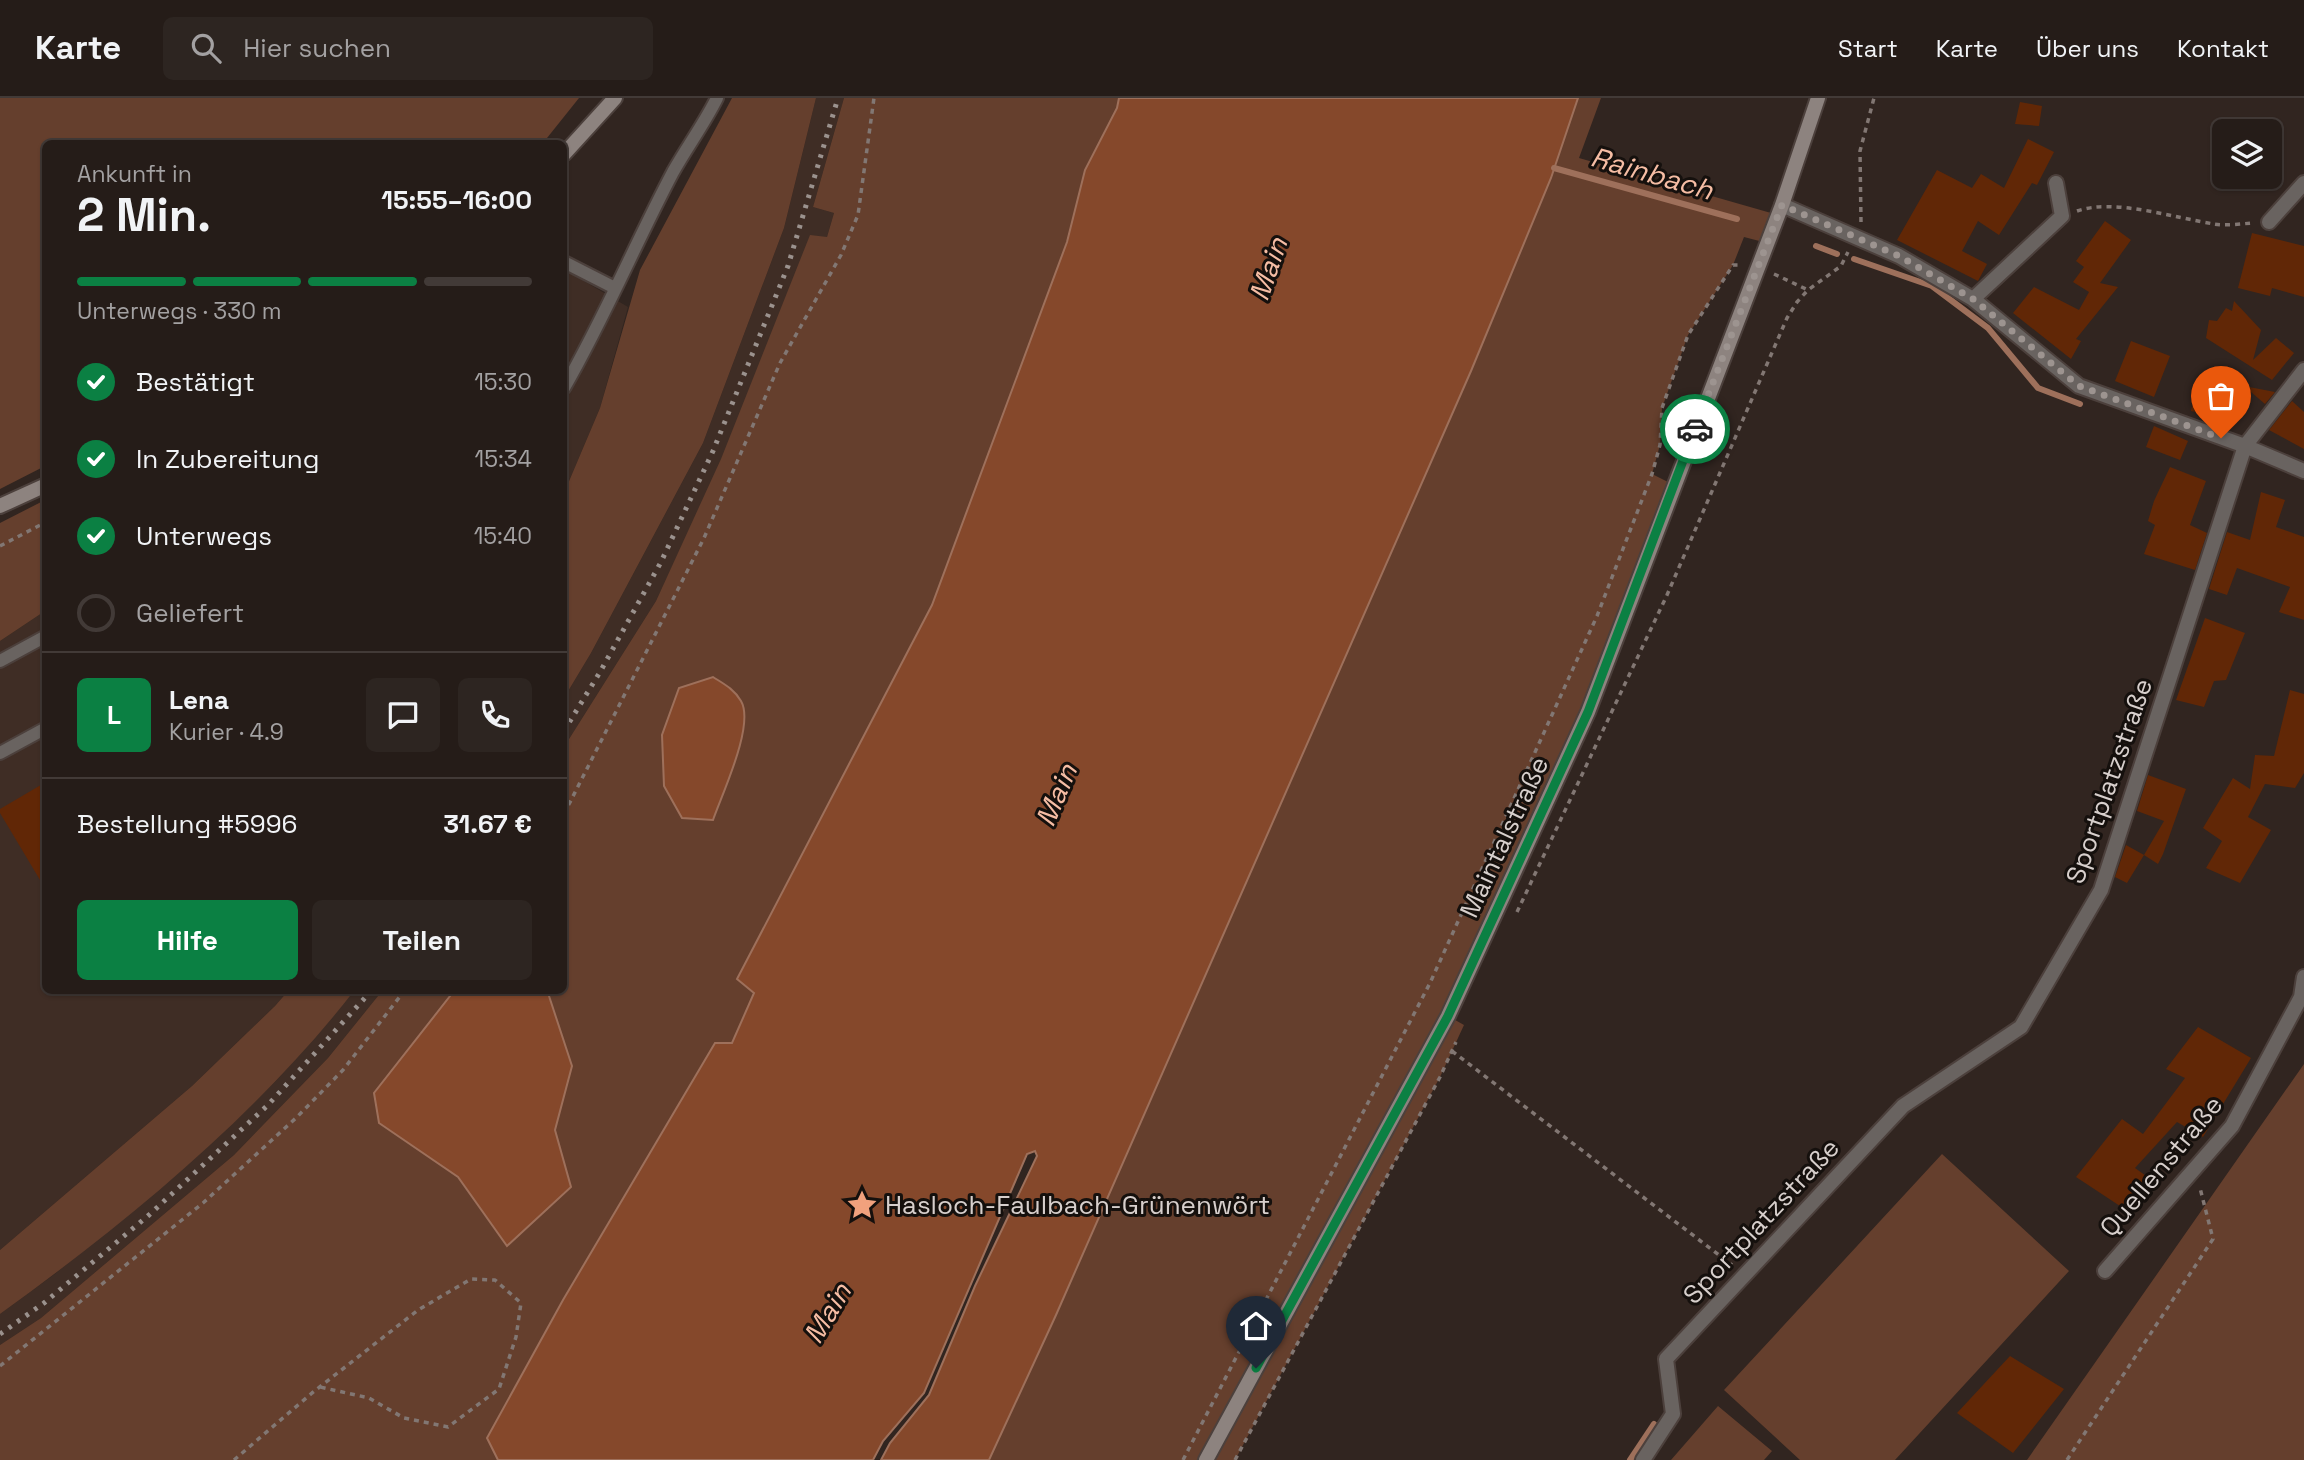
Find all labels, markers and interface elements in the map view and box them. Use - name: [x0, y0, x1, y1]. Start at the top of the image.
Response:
- search box: [163, 17, 653, 80]
- text: Karte: [35, 27, 121, 69]
- icon: search: [187, 29, 225, 67]
- text: Hier suchen: [243, 31, 391, 65]
- text: Start: [1838, 33, 1898, 64]
- text: Karte: [1936, 33, 1998, 64]
- text: Über uns: [2036, 33, 2139, 64]
- text: Kontakt: [2177, 33, 2269, 64]
- map controls: [2212, 119, 2282, 189]
- button: layers: [2212, 119, 2282, 189]
- water label: Rainbach: [1587, 138, 1718, 208]
- text: Ankunft in: [77, 159, 192, 189]
- text: 15:55–16:00: [381, 183, 532, 217]
- text: 2 Min.: [77, 186, 211, 244]
- water label: Main: [1241, 232, 1296, 305]
- text: Unterwegs · 330 m: [77, 296, 282, 326]
- icon: check: [77, 363, 115, 401]
- text: Bestätigt: [136, 365, 255, 399]
- pin: [2191, 366, 2251, 438]
- text: 15:30: [474, 367, 532, 397]
- icon: bag: [2202, 377, 2240, 415]
- courier: [1660, 394, 1730, 464]
- icon: car: [1676, 410, 1714, 448]
- icon: check: [77, 440, 115, 478]
- text: In Zubereitung: [136, 442, 320, 476]
- text: 15:34: [475, 444, 532, 474]
- icon: check: [77, 517, 115, 555]
- text: Unterwegs: [136, 519, 272, 553]
- text: 15:40: [474, 521, 532, 551]
- text: Geliefert: [136, 596, 244, 630]
- street label: Sportplatzstraße: [2058, 674, 2160, 888]
- button: chat: [366, 678, 440, 752]
- button: phone: [458, 678, 532, 752]
- text: Lena: [169, 683, 229, 717]
- text: L: [107, 698, 121, 732]
- text: Kurier · 4.9: [169, 717, 284, 747]
- street label: Maintalstraße: [1452, 751, 1556, 923]
- water label: Main: [1027, 758, 1085, 832]
- text: Bestellung #5996: [77, 807, 297, 841]
- text: 31.67 €: [443, 807, 532, 841]
- button: Hilfe: [77, 900, 298, 980]
- button: Teilen: [312, 900, 532, 980]
- street label: Quellenstraße: [2092, 1088, 2230, 1244]
- street label: Sportplatzstraße: [1675, 1131, 1847, 1311]
- place icon: Hasloch-Faulbach-Grünenwört: [845, 1188, 879, 1222]
- place label: Hasloch-Faulbach-Grünenwört: [885, 1188, 1270, 1222]
- water label: Main: [795, 1275, 859, 1350]
- pin: [1226, 1296, 1286, 1368]
- icon: home: [1237, 1307, 1275, 1345]

